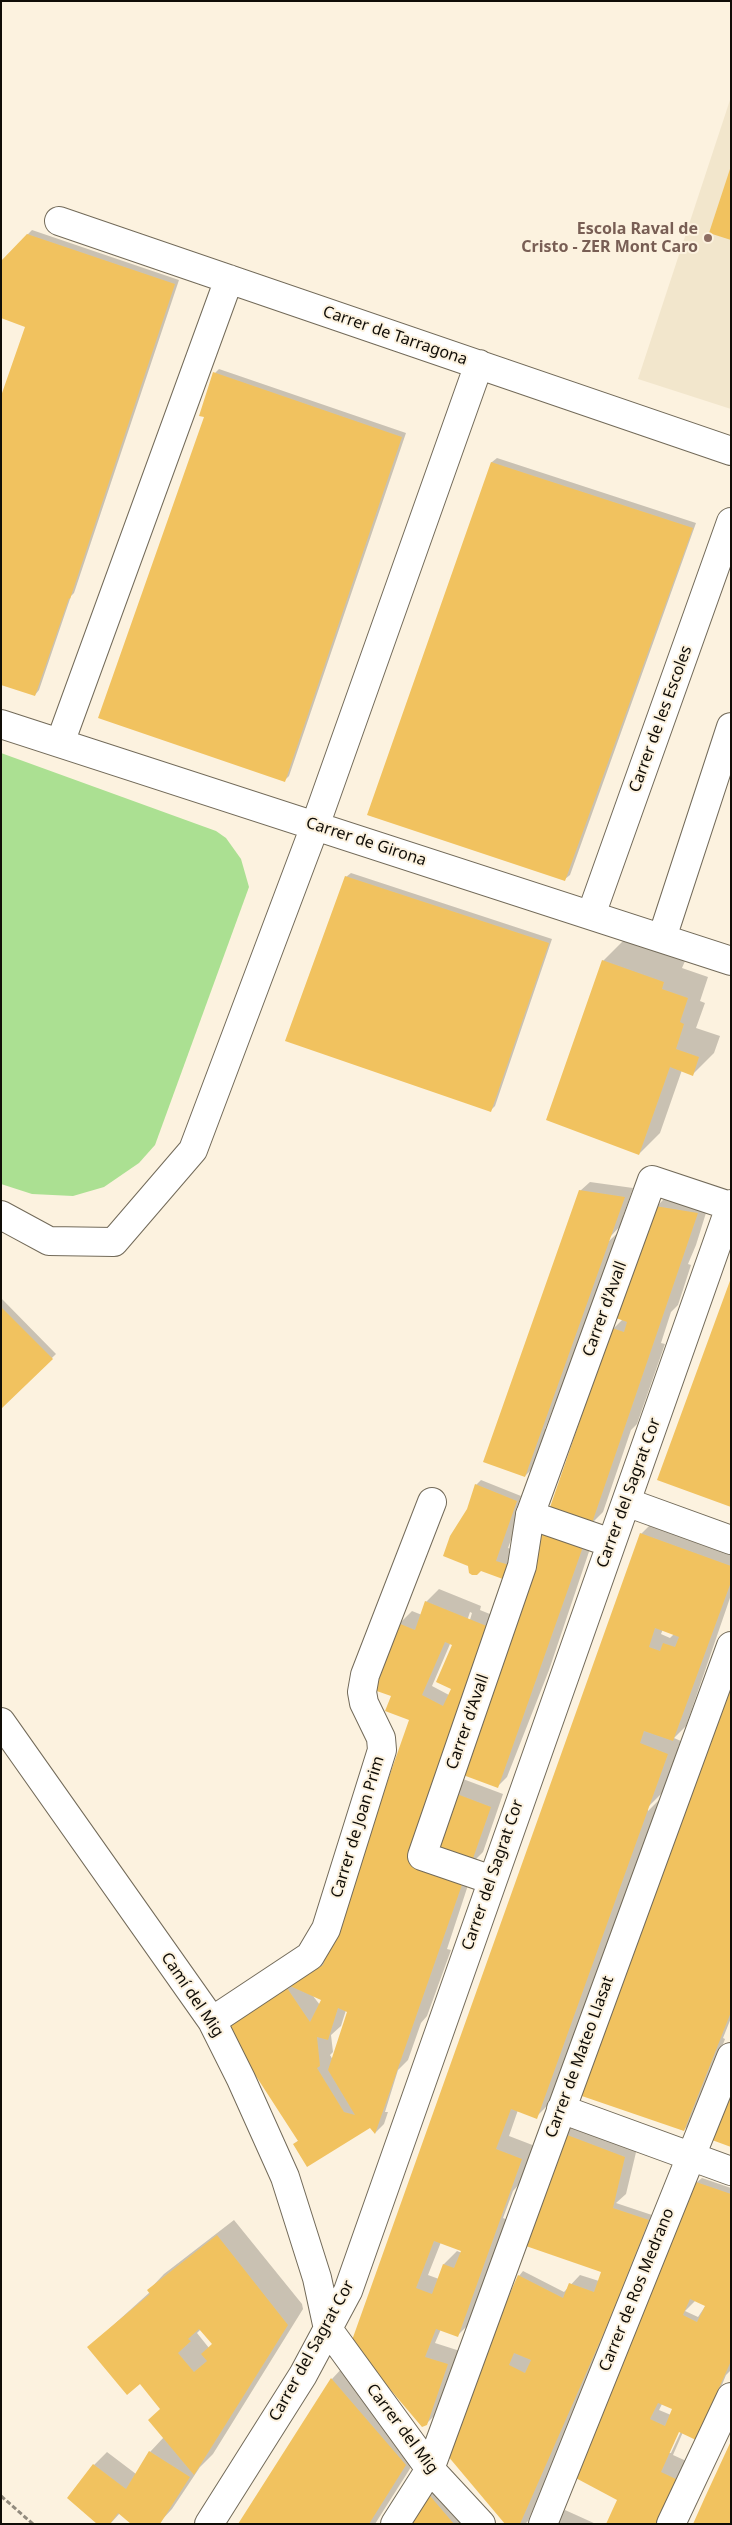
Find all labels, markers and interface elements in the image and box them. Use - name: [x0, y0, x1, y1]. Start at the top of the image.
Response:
- place label: Escola Raval de Cristo - ZER Mont Caro: [521, 219, 698, 257]
- marker: Escola Raval de Cristo - ZER Mont Caro: [702, 232, 714, 244]
- street label: Carrer de Tarragona: [320, 302, 470, 370]
- street label: Carrer de les Escoles: [626, 643, 696, 795]
- street label: Carrer de Girona: [303, 813, 429, 871]
- street label: Carrer d'Avall: [579, 1259, 631, 1359]
- street label: Carrer del Sagrat Cor: [593, 1415, 665, 1571]
- street label: Carrer d'Avall: [443, 1672, 493, 1772]
- street label: Carrer de Joan Prim: [327, 1754, 389, 1900]
- street label: Carrer del Sagrat Cor: [458, 1797, 528, 1953]
- street label: Camí del Mig: [157, 1949, 227, 2041]
- street label: Carrer de Mateo Llasat: [542, 1973, 618, 2141]
- street label: Carrer de Ros Medrano: [595, 2206, 679, 2374]
- street label: Carrer del Sagrat Cor: [265, 2277, 359, 2425]
- street label: Carrer del Mig: [362, 2380, 442, 2478]

